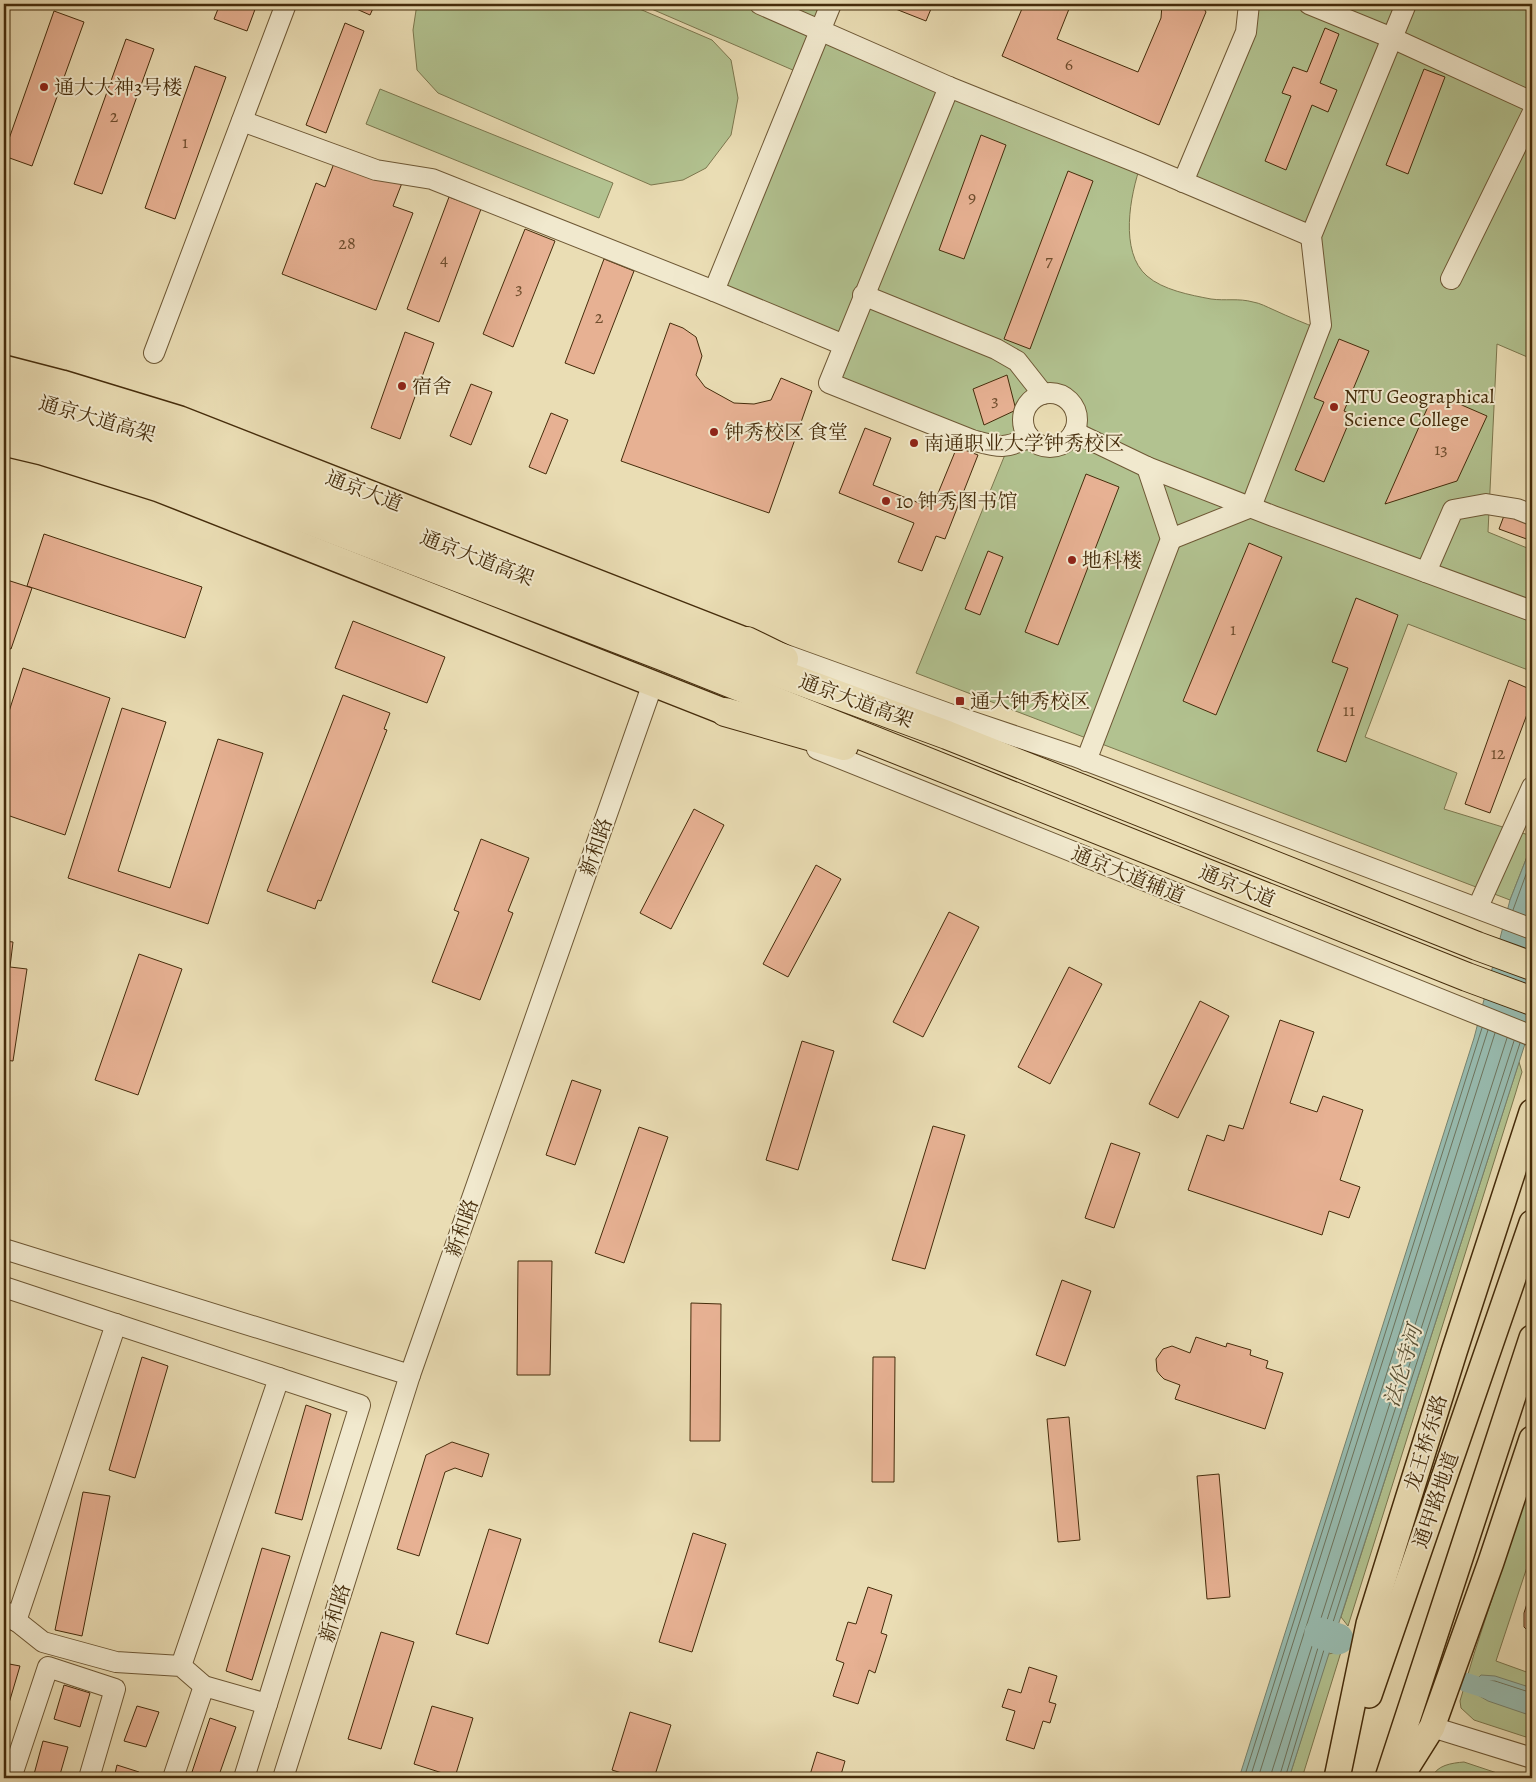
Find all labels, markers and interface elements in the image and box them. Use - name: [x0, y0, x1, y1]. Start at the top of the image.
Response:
- house number: 6: [1065, 52, 1073, 76]
- place label: 通大大神3号楼: [54, 74, 182, 101]
- marker: 通大大神3号楼: [38, 81, 50, 93]
- house number: 2: [110, 104, 119, 128]
- house number: 1: [182, 130, 188, 154]
- house number: 9: [968, 185, 976, 209]
- house number: 28: [338, 231, 356, 255]
- house number: 4: [440, 247, 448, 271]
- house number: 7: [1045, 248, 1053, 272]
- house number: 3: [515, 276, 523, 300]
- house number: 2: [595, 305, 604, 329]
- place label: 宿舍: [412, 373, 452, 400]
- marker: 宿舍: [396, 380, 408, 392]
- place label: NTU Geographical Science College: [1344, 383, 1495, 433]
- house number: 3: [991, 388, 999, 412]
- street label: 通京大道高架: [36, 389, 158, 449]
- marker: NTU Geographical Science College: [1328, 401, 1340, 413]
- place label: 钟秀校区 食堂: [724, 419, 848, 446]
- marker: 钟秀校区 食堂: [708, 426, 720, 438]
- place label: 南通职业大学钟秀校区: [924, 430, 1124, 457]
- marker: 南通职业大学钟秀校区: [908, 437, 920, 449]
- house number: 13: [1434, 437, 1448, 461]
- street label: 通京大道: [322, 464, 406, 518]
- place label: 10 钟秀图书馆: [896, 488, 1017, 515]
- marker: 10 钟秀图书馆: [880, 495, 892, 507]
- street label: 通京大道高架: [416, 524, 538, 592]
- place label: 地科楼: [1082, 547, 1142, 574]
- marker: 地科楼: [1066, 554, 1078, 566]
- house number: 1: [1230, 617, 1236, 641]
- street label: 通京大道高架: [795, 668, 917, 734]
- place label: 通大钟秀校区: [970, 688, 1090, 715]
- marker: 通大钟秀校区: [954, 695, 966, 707]
- house number: 11: [1343, 698, 1355, 722]
- house number: 12: [1491, 741, 1506, 765]
- street label: 新和路: [573, 814, 619, 880]
- street label: 通京大道辅道: [1067, 840, 1189, 910]
- street label: 通京大道: [1195, 858, 1279, 914]
- street label: 新和路: [439, 1195, 485, 1261]
- water label: 法伦寺河: [1377, 1318, 1430, 1410]
- street label: 龙王桥东路: [1398, 1391, 1454, 1495]
- street label: 通甲路地道: [1407, 1448, 1465, 1552]
- street label: 新和路: [313, 1580, 357, 1646]

